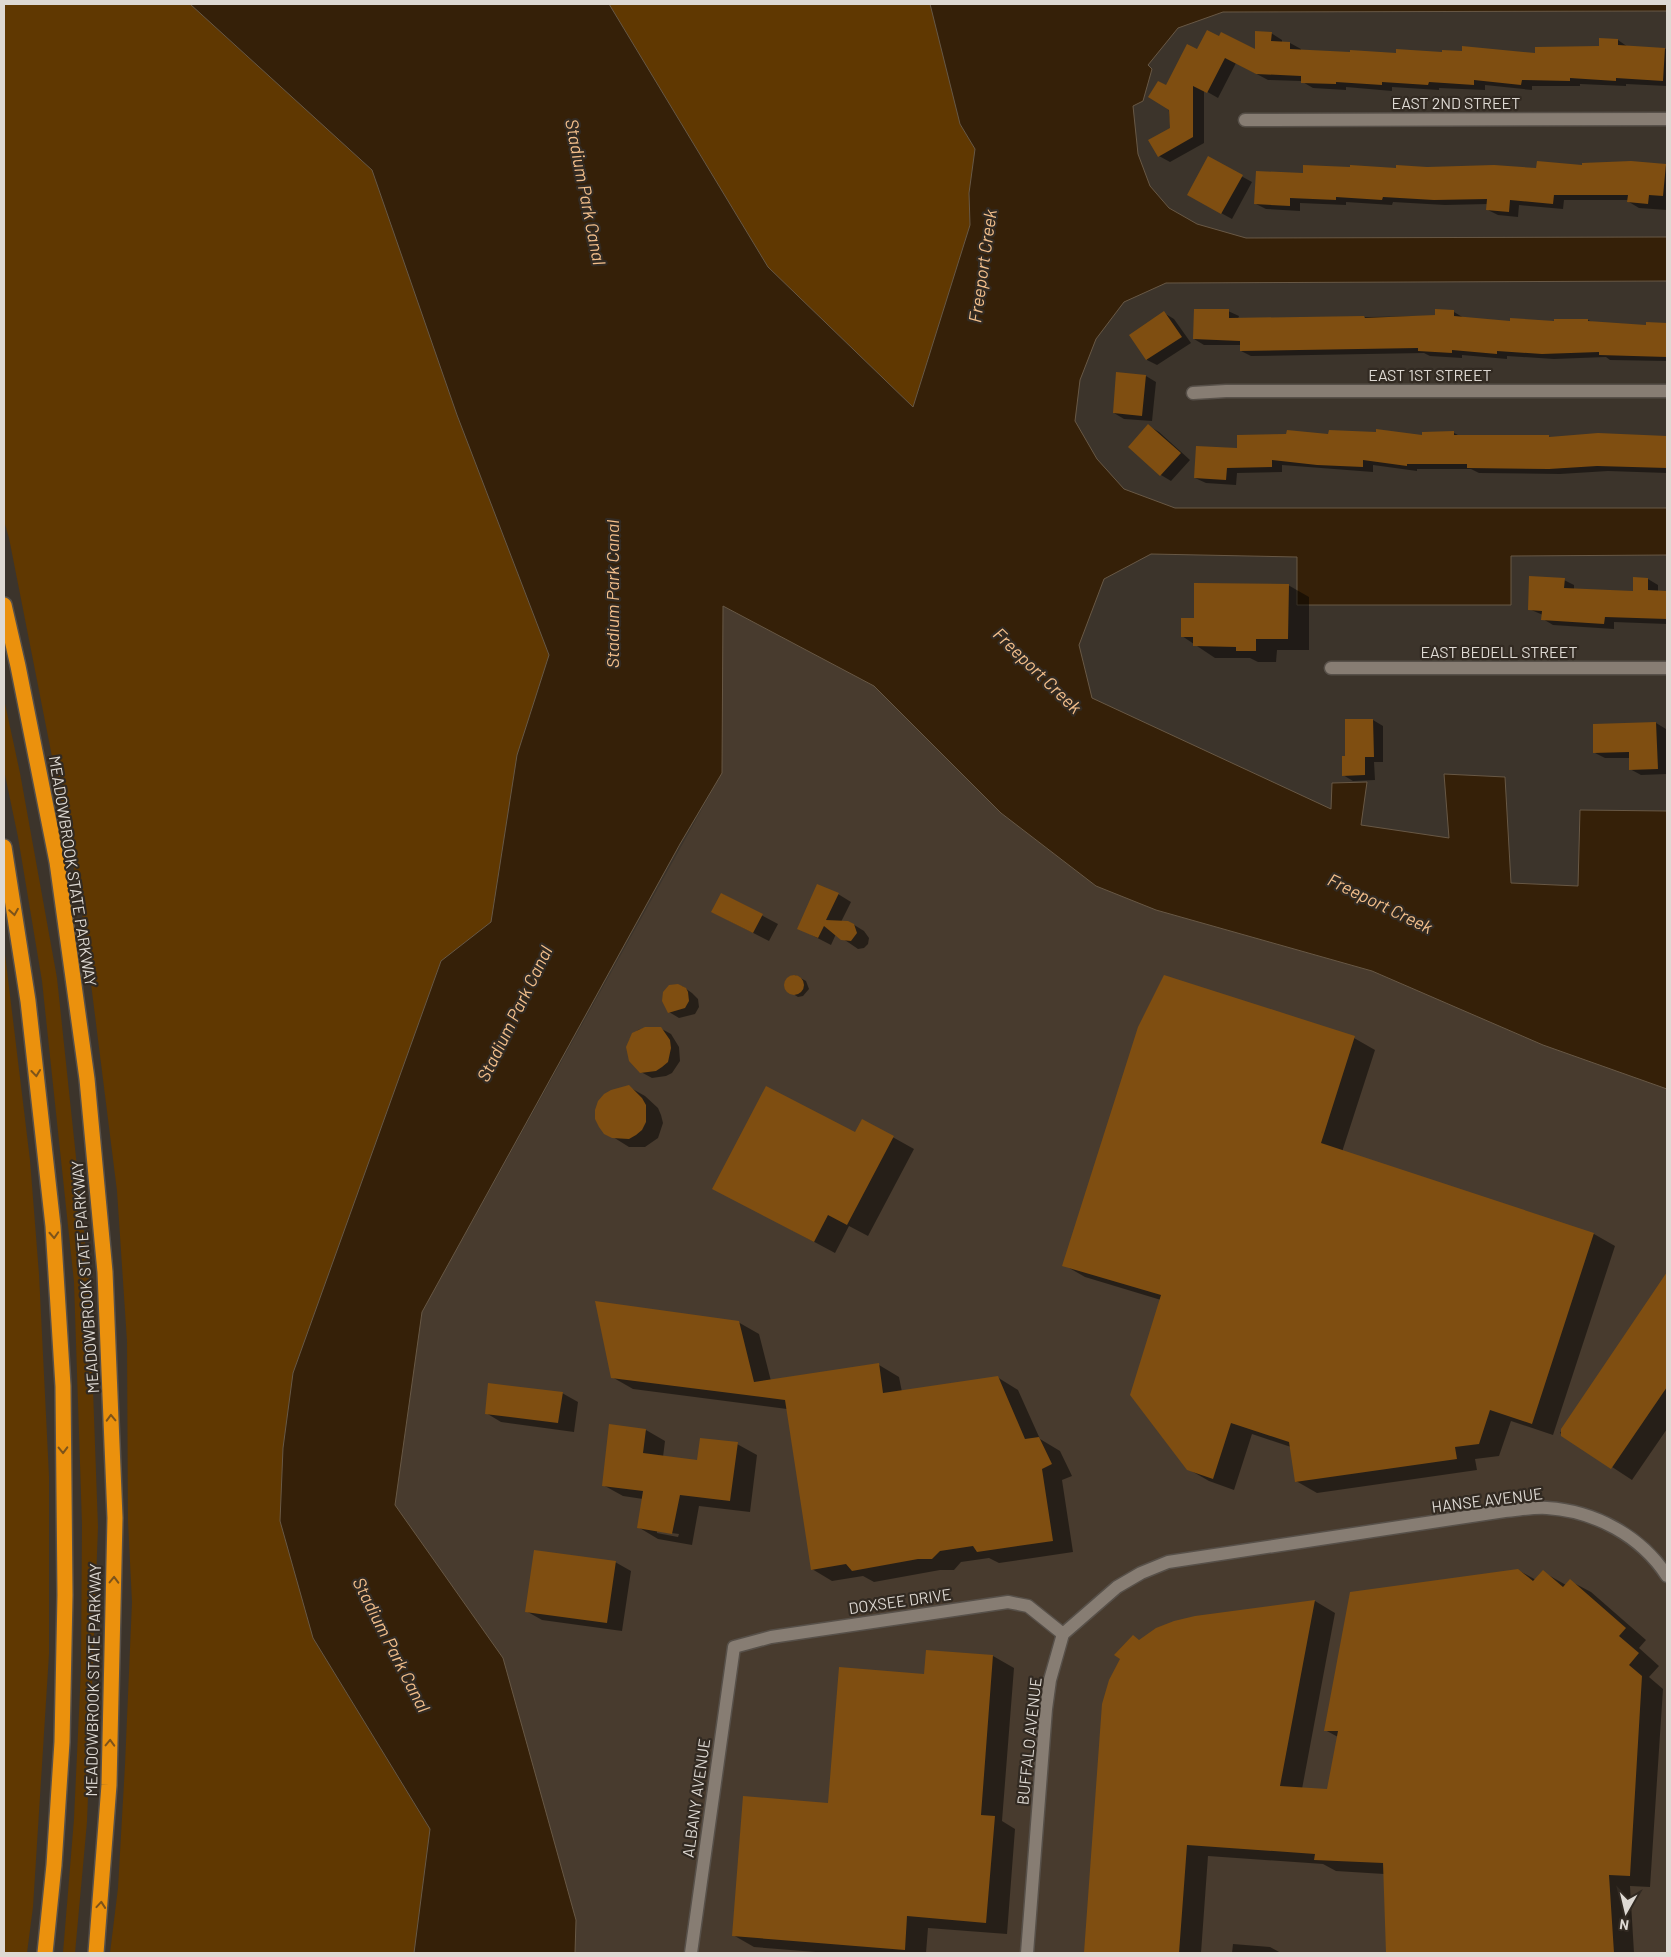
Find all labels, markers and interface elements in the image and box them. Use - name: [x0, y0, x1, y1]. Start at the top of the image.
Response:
- street label: EAST 2ND STREET: [1392, 93, 1520, 112]
- water label: Stadium Park Canal: [561, 117, 611, 267]
- water label: Freeport Creek: [963, 207, 1001, 324]
- street label: EAST 1ST STREET: [1368, 365, 1492, 384]
- water label: Stadium Park Canal: [601, 520, 623, 668]
- water label: Freeport Creek: [989, 623, 1087, 718]
- street label: EAST BEDELL STREET: [1420, 642, 1578, 661]
- street label: MEADOWBROOK STATE PARKWAY: [46, 754, 101, 988]
- water label: Freeport Creek: [1324, 868, 1437, 938]
- one-way arrow: [8, 909, 19, 917]
- water label: Stadium Park Canal: [472, 942, 557, 1085]
- one-way arrow: [30, 1070, 41, 1078]
- street label: MEADOWBROOK STATE PARKWAY: [67, 1160, 102, 1394]
- one-way arrow: [48, 1231, 59, 1239]
- one-way arrow: [105, 1413, 116, 1421]
- one-way arrow: [58, 1446, 68, 1454]
- street label: HANSE AVENUE: [1430, 1483, 1544, 1516]
- street label: MEADOWBROOK STATE PARKWAY: [81, 1563, 104, 1797]
- water label: Stadium Park Canal: [348, 1573, 435, 1716]
- one-way arrow: [109, 1576, 119, 1584]
- street label: DOXSEE DRIVE: [847, 1584, 952, 1617]
- street label: BUFFALO AVENUE: [1012, 1676, 1045, 1806]
- street label: ALBANY AVENUE: [678, 1737, 713, 1859]
- one-way arrow: [105, 1738, 116, 1746]
- north arrow: [1601, 1887, 1651, 1937]
- one-way arrow: [95, 1900, 106, 1908]
- text: N: [1618, 1916, 1630, 1934]

